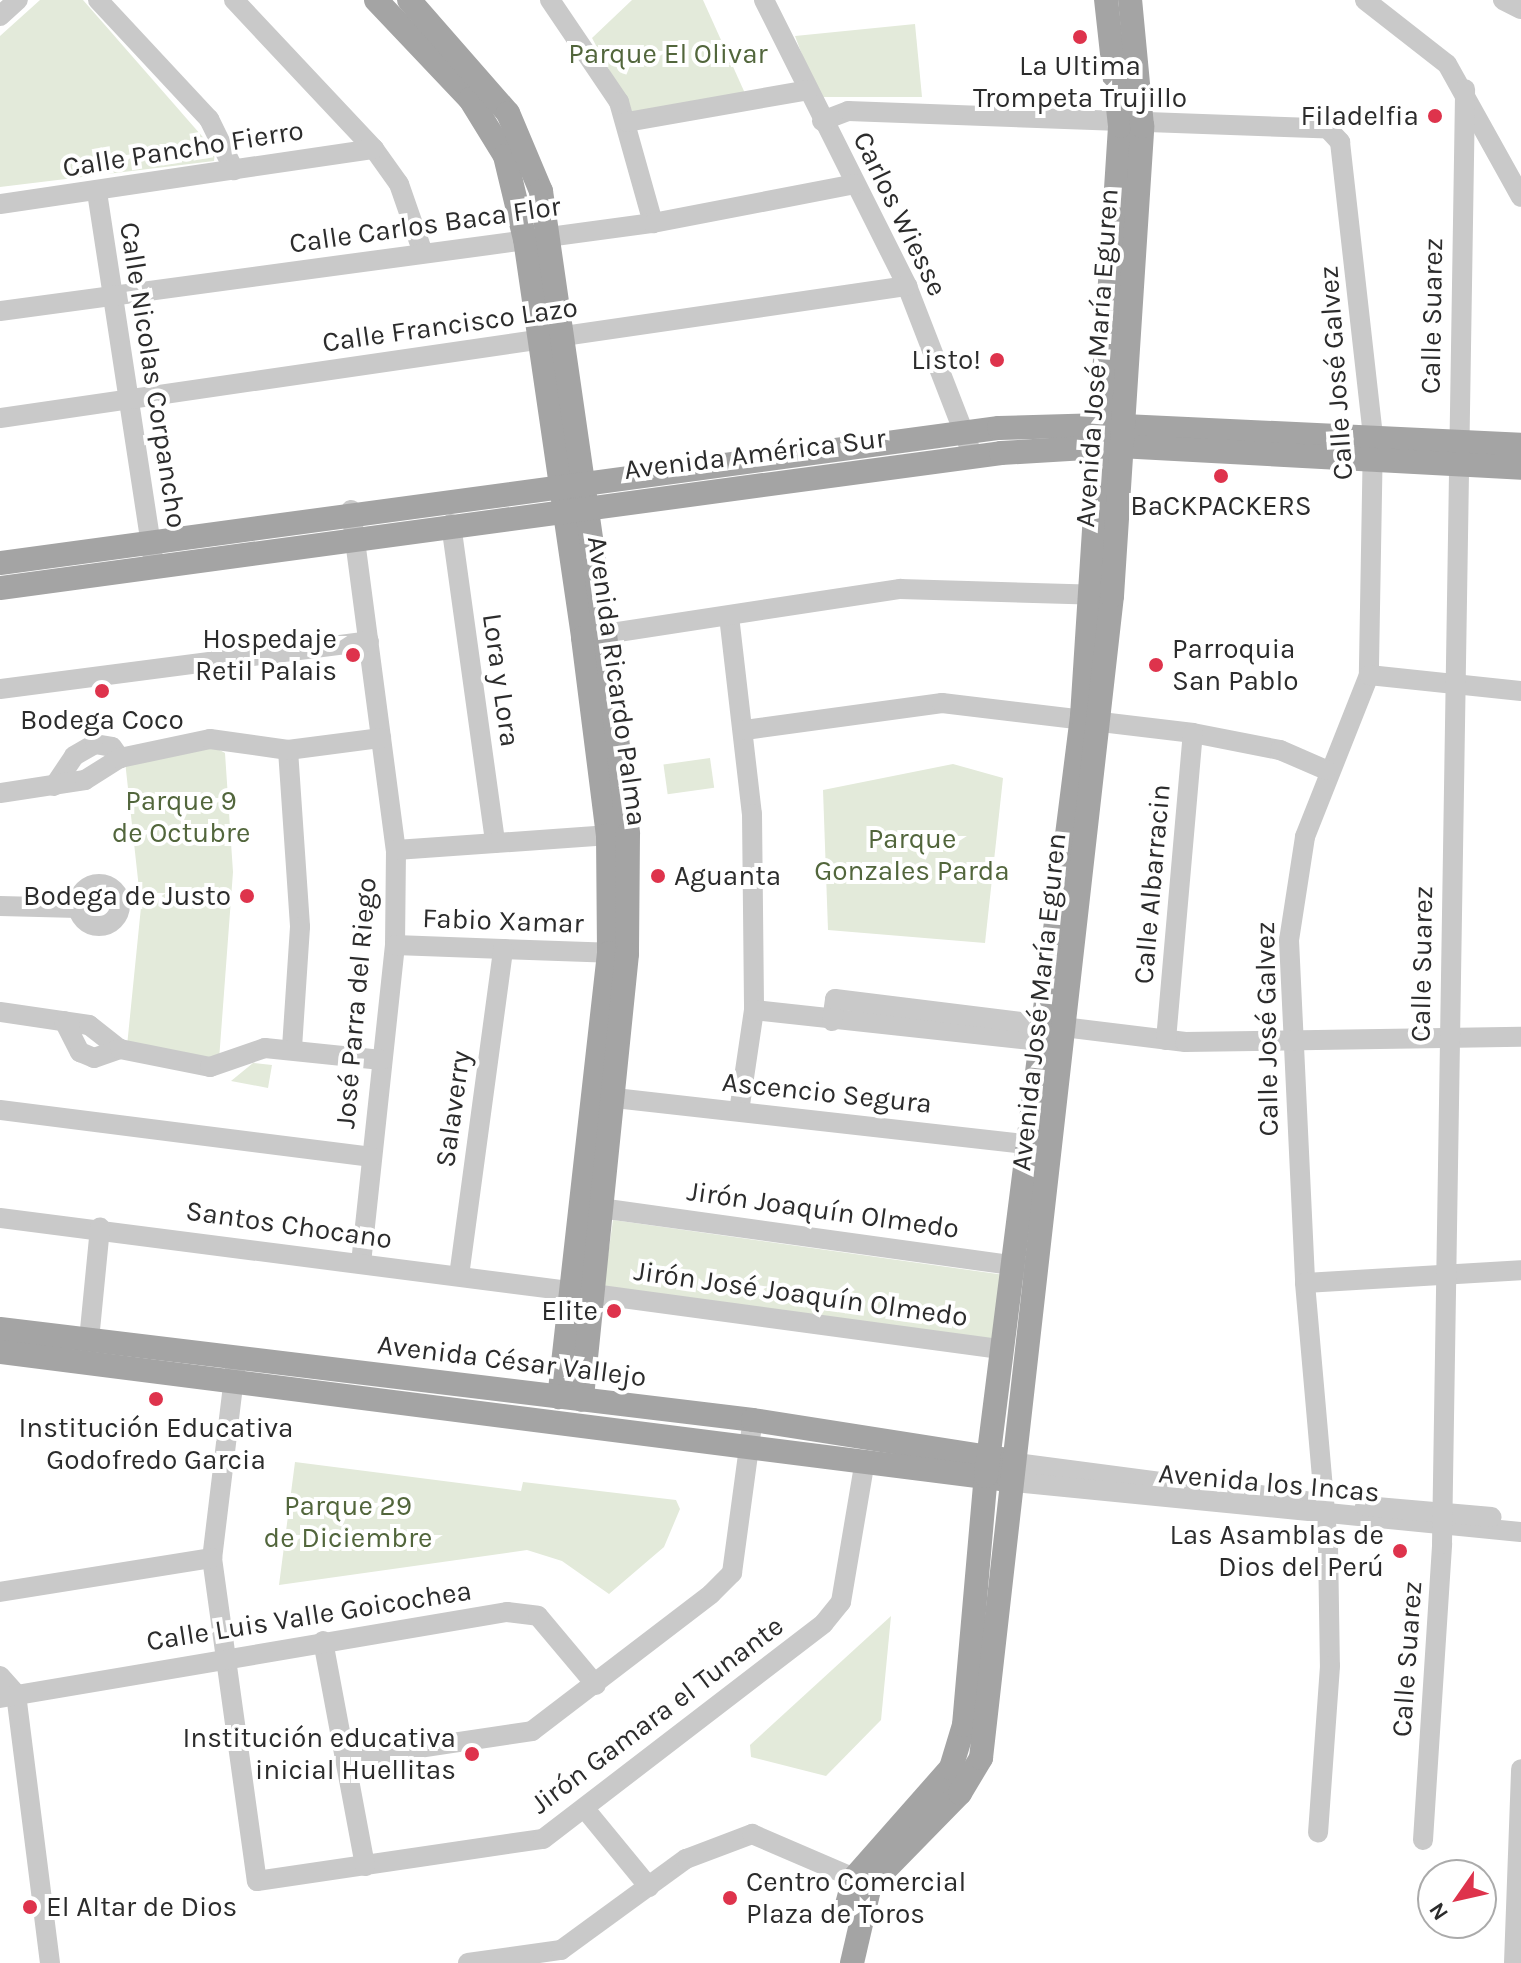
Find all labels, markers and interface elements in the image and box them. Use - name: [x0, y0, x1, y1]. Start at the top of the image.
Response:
- marker: La Ultima Trompeta Trujillo: [1071, 28, 1089, 46]
- park label: Parque El Olivar: [568, 37, 768, 71]
- place label: La Ultima Trompeta Trujillo: [973, 49, 1187, 115]
- place label: Filadelfia: [1301, 99, 1419, 133]
- marker: Filadelfia: [1426, 107, 1444, 125]
- street label: Calle Pancho Fierro: [60, 113, 306, 185]
- street label: Carlos Wiesse: [846, 126, 954, 302]
- street label: Avenida José María Eguren: [1068, 187, 1126, 529]
- street label: Calle Carlos Baca Flor: [287, 189, 563, 261]
- street label: Calle Nicolas Corpancho: [112, 220, 194, 530]
- street label: Calle Suarez: [1414, 238, 1450, 394]
- street label: Calle José Galvez: [1312, 265, 1360, 481]
- street label: Calle Francisco Lazo: [320, 290, 580, 360]
- place label: Listo!: [911, 343, 981, 377]
- marker: Listo!: [988, 351, 1006, 369]
- street label: Avenida América Sur: [622, 421, 888, 487]
- marker: BaCKPACKERS: [1212, 467, 1230, 485]
- place label: BaCKPACKERS: [1130, 489, 1312, 523]
- street label: Avenida Ricardo Palma: [580, 534, 654, 828]
- street label: Lora y Lora: [475, 611, 527, 749]
- place label: Hospedaje Retil Palais: [195, 622, 337, 688]
- place label: Parroquia San Pablo: [1172, 632, 1299, 698]
- marker: Hospedaje Retil Palais: [344, 646, 362, 664]
- marker: Parroquia San Pablo: [1147, 656, 1165, 674]
- marker: Bodega Coco: [93, 682, 111, 700]
- place label: Bodega Coco: [20, 703, 184, 737]
- street label: Calle Albarracin: [1127, 783, 1177, 985]
- park label: Parque 9 de Octubre: [112, 784, 250, 850]
- park label: Parque Gonzales Parda: [814, 822, 1010, 888]
- street label: Avenida José María Eguren: [1005, 831, 1073, 1173]
- place label: Aguanta: [674, 859, 781, 893]
- marker: Aguanta: [649, 867, 667, 885]
- street label: José Parra del Riego: [328, 876, 384, 1130]
- place label: Bodega de Justo: [23, 879, 231, 913]
- street label: Calle Suarez: [1404, 886, 1440, 1042]
- marker: Bodega de Justo: [238, 887, 256, 905]
- street label: Fabio Xamar: [422, 901, 584, 941]
- street label: Calle José Galvez: [1248, 921, 1286, 1137]
- street label: Salaverry: [428, 1049, 478, 1169]
- street label: Ascencio Segura: [720, 1065, 934, 1121]
- street label: Jirón Joaquín Olmedo: [685, 1174, 961, 1246]
- street label: Santos Chocano: [184, 1194, 394, 1256]
- street label: Jirón José Joaquín Olmedo: [632, 1254, 970, 1334]
- place label: Elite: [541, 1294, 598, 1328]
- marker: Elite: [605, 1302, 623, 1320]
- street label: Avenida César Vallejo: [376, 1328, 648, 1394]
- marker: Institución Educativa Godofredo Garcia: [147, 1390, 165, 1408]
- place label: Institución Educativa Godofredo Garcia: [19, 1411, 293, 1477]
- street label: Avenida los Incas: [1157, 1457, 1381, 1509]
- park label: Parque 29 de Diciembre: [264, 1489, 432, 1555]
- place label: Las Asamblas de Dios del Perú: [1170, 1518, 1384, 1584]
- marker: Las Asamblas de Dios del Perú: [1391, 1542, 1409, 1560]
- street label: Calle Luis Valle Goicochea: [144, 1574, 474, 1658]
- street label: Calle Suarez: [1385, 1580, 1429, 1738]
- street label: Jirón Gamara el Tunante: [524, 1609, 790, 1821]
- place label: Institución educativa inicial Huellitas: [182, 1721, 456, 1787]
- marker: Institución educativa inicial Huellitas: [463, 1745, 481, 1763]
- north arrow: [1417, 1859, 1497, 1939]
- place label: Centro Comercial Plaza de Toros: [746, 1865, 966, 1931]
- marker: Centro Comercial Plaza de Toros: [721, 1889, 739, 1907]
- place label: El Altar de Dios: [46, 1890, 237, 1924]
- text: N: [1424, 1897, 1454, 1925]
- marker: El Altar de Dios: [21, 1898, 39, 1916]

